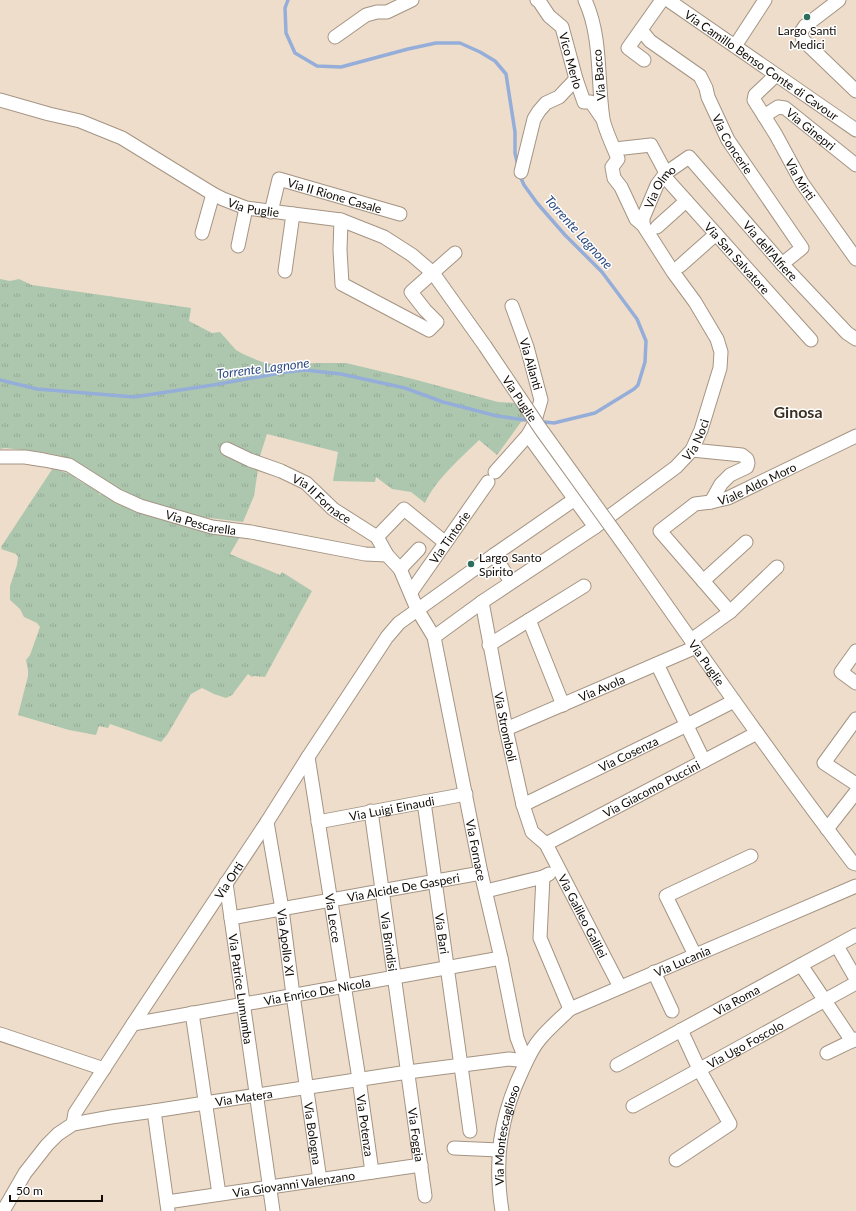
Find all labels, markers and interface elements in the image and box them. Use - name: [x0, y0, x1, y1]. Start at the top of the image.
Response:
- street label: Via Camillo Benso Conte di Cavour: [682, 6, 842, 124]
- marker: Largo Santi Medici: [802, 12, 812, 22]
- place label: Largo Santi Medici: [778, 23, 836, 52]
- street label: Vico Merlo: [556, 31, 586, 91]
- street label: Via Bacco: [589, 48, 609, 101]
- street label: Via Ginepri: [783, 105, 839, 153]
- street label: Via Concerie: [709, 112, 756, 177]
- street label: Via Mirti: [783, 156, 819, 203]
- street label: Via Olmo: [641, 161, 678, 210]
- street label: Via II Rione Casale: [286, 174, 384, 216]
- water label: Torrente Lagnone: [542, 192, 616, 272]
- street label: Via Puglie: [226, 194, 280, 220]
- street label: Via dell'Alfiere: [740, 217, 801, 284]
- street label: Via San Salvatore: [701, 219, 773, 297]
- street label: Via Ailanti: [516, 336, 546, 392]
- water label: Torrente Lagnone: [216, 354, 310, 382]
- street label: Via Puglie: [499, 372, 541, 424]
- district label: Ginosa: [773, 402, 823, 421]
- street label: Via Noci: [679, 417, 711, 463]
- street label: Viale Aldo Moro: [716, 459, 799, 508]
- street label: Via II Fornace: [290, 470, 354, 526]
- street label: Via Pescarella: [164, 506, 237, 538]
- street label: Via Tintorie: [426, 508, 473, 566]
- place label: Largo Santo Spirito: [479, 550, 542, 579]
- marker: Largo Santo Spirito: [466, 559, 476, 569]
- street label: Via Puglie: [686, 637, 728, 688]
- street label: Via Avola: [576, 671, 627, 704]
- street label: Via Stromboli: [492, 691, 521, 763]
- street label: Via Cosenza: [596, 733, 660, 775]
- street label: Via Giacomo Puccini: [600, 757, 702, 820]
- street label: Via Luigi Einaudi: [348, 793, 436, 823]
- street label: Via Fornace: [463, 818, 490, 882]
- street label: Via Orti: [211, 859, 246, 902]
- street label: Via Alcide De Gasperi: [346, 869, 461, 904]
- street label: Via Galileo Galilei: [555, 872, 611, 960]
- street label: Via Lecce: [322, 892, 345, 944]
- street label: Via Apollo XI: [275, 908, 298, 977]
- street label: Via Brindisi: [378, 911, 401, 972]
- street label: Via Bari: [432, 912, 453, 955]
- street label: Via Patrice Lumumba: [226, 933, 256, 1045]
- street label: Via Lucania: [652, 942, 713, 980]
- street label: Via Enrico De Nicola: [263, 974, 372, 1008]
- street label: Via Roma: [711, 982, 762, 1019]
- street label: Via Ugo Foscolo: [704, 1017, 786, 1071]
- street label: Via Montescaglioso: [491, 1082, 523, 1186]
- street label: Via Matera: [214, 1085, 273, 1109]
- street label: Via Potenza: [354, 1094, 377, 1157]
- street label: Via Bologna: [301, 1101, 325, 1166]
- street label: Via Foggia: [405, 1107, 428, 1163]
- street label: Via Giovanni Valenzano: [232, 1167, 356, 1200]
- scale bar: [10, 1177, 102, 1203]
- text: 50 m: [16, 1183, 43, 1198]

